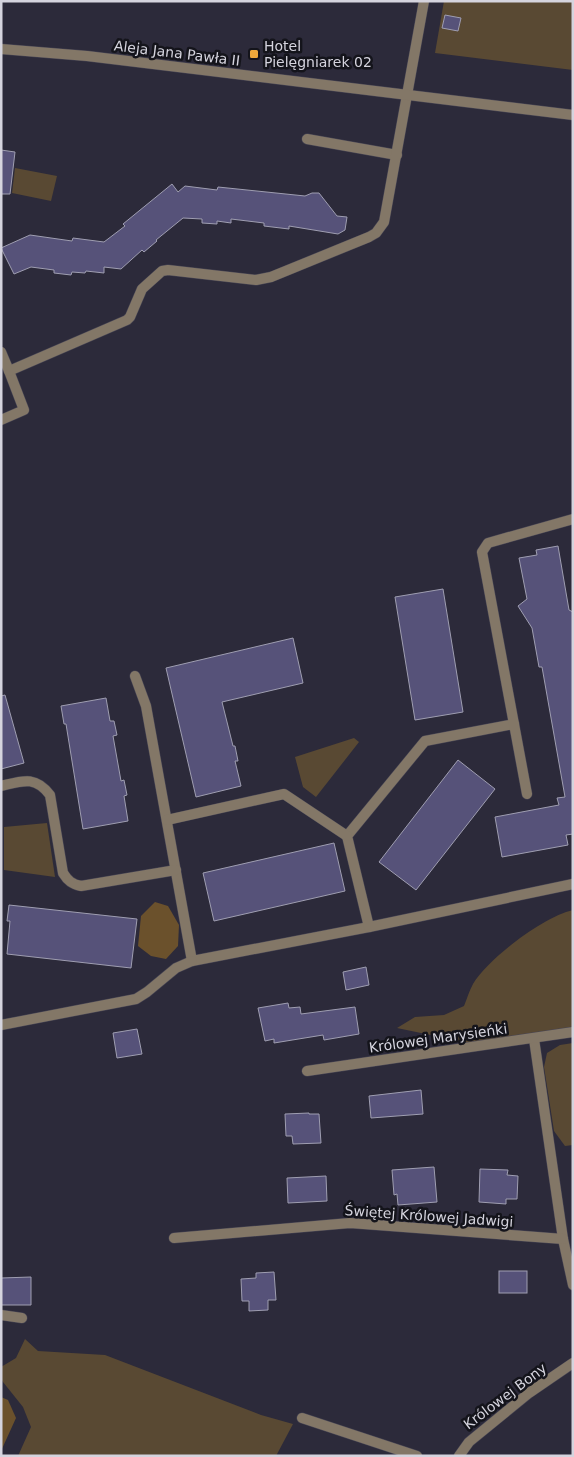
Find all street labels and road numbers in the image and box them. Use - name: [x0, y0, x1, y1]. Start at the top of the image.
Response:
- street label: Aleja Jana Pawła II: [113, 37, 241, 69]
- street label: Królowej Marysieńki: [368, 1020, 508, 1056]
- street label: Świętej Królowej Jadwigi: [344, 1201, 514, 1230]
- street label: Królowej Bony: [460, 1360, 550, 1432]

